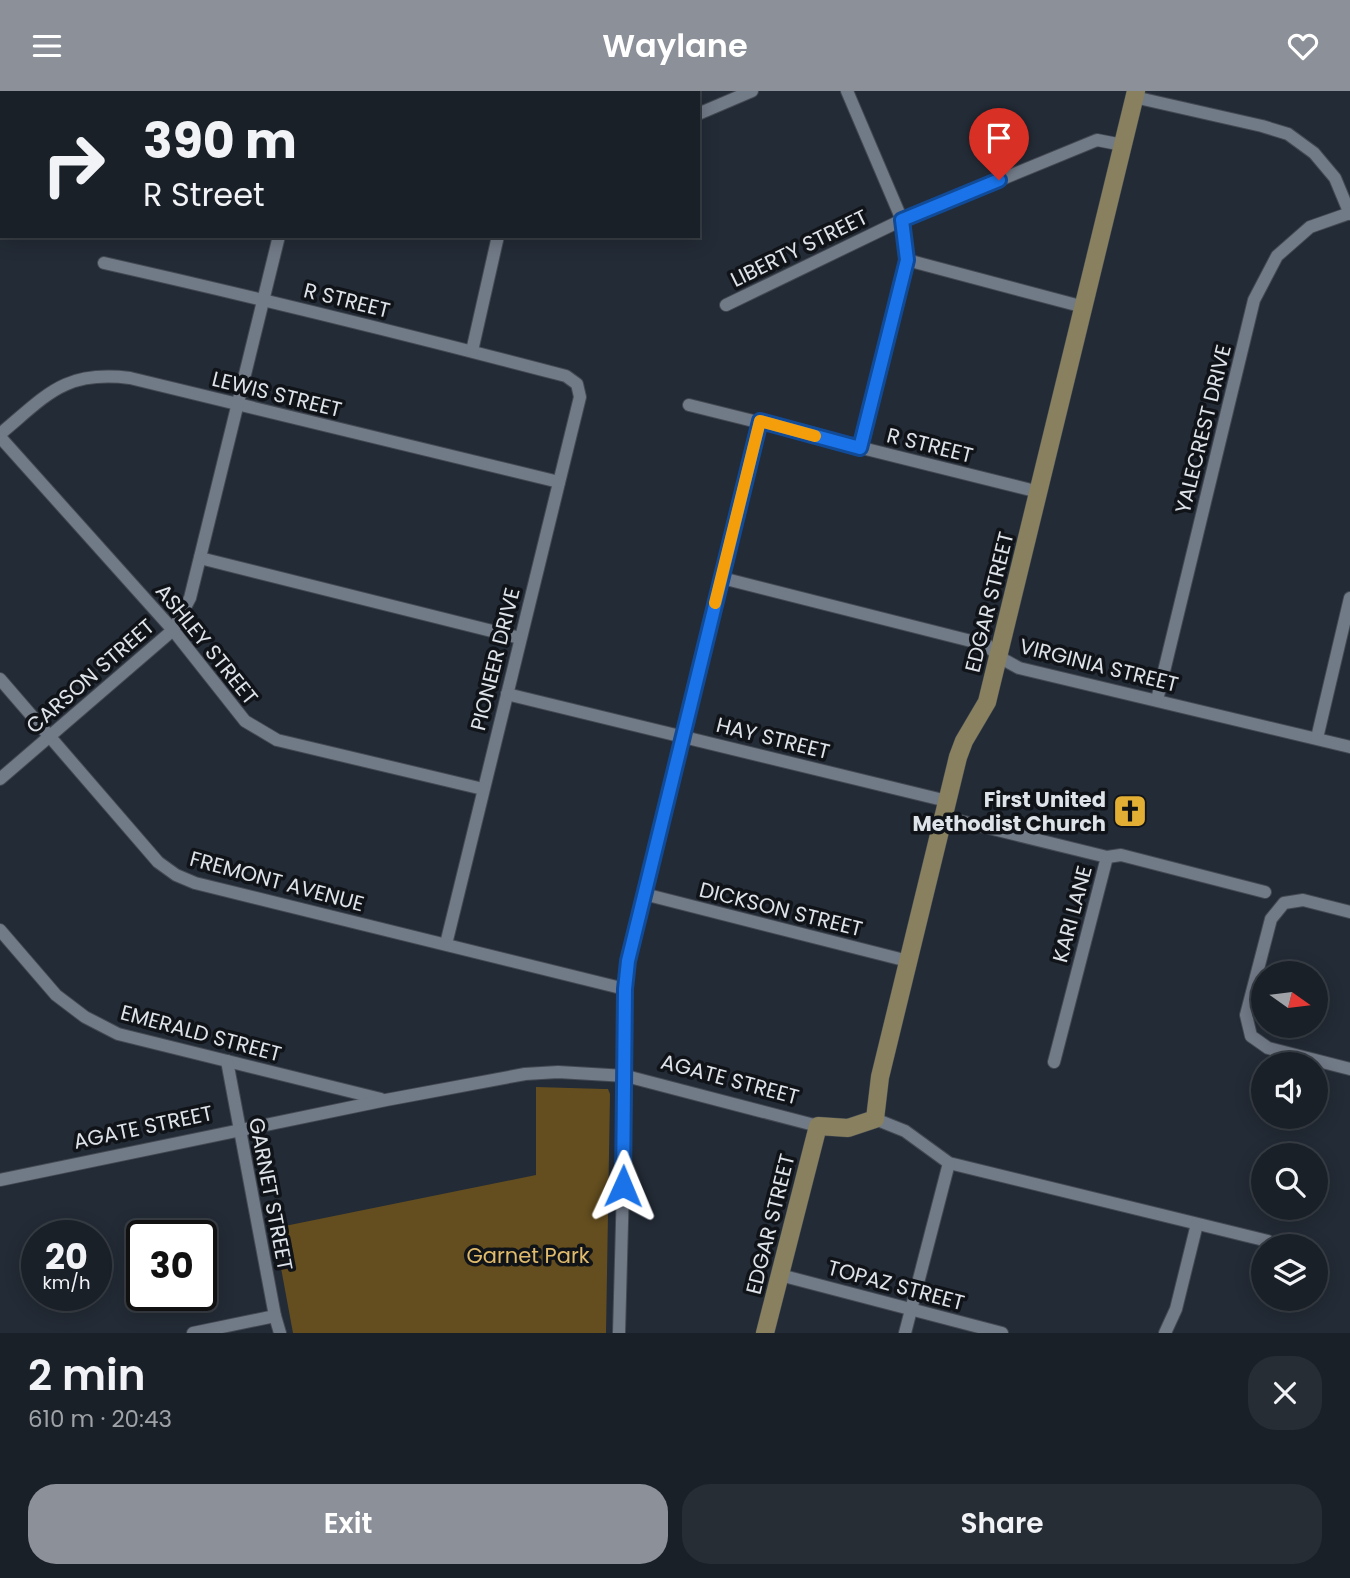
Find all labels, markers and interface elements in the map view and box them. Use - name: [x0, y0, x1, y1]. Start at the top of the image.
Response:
- text: Waylane: [602, 23, 748, 68]
- icon: menu: [28, 27, 66, 65]
- icon: heart: [1284, 27, 1322, 65]
- text: 390 m: [143, 107, 297, 175]
- pin: [969, 108, 1029, 180]
- icon: right: [28, 119, 119, 210]
- icon: arrive: [980, 119, 1018, 157]
- text: R Street: [143, 172, 265, 217]
- street label: LIBERTY STREET: [726, 202, 872, 294]
- street label: R STREET: [301, 275, 393, 325]
- street label: YALECREST DRIVE: [1168, 342, 1238, 516]
- street label: LEWIS STREET: [209, 364, 345, 424]
- street label: R STREET: [884, 420, 976, 470]
- street label: EDGAR STREET: [958, 529, 1020, 675]
- street label: ASHLEY STREET: [149, 577, 265, 711]
- street label: PIONEER DRIVE: [463, 585, 527, 733]
- street label: CARSON STREET: [19, 612, 161, 740]
- street label: VIRGINIA STREET: [1017, 631, 1181, 699]
- street label: HAY STREET: [713, 710, 833, 766]
- place label: First United Methodist Church: [912, 785, 1106, 838]
- church icon: First United Methodist Church: [1111, 792, 1149, 830]
- street label: FREMONT AVENUE: [187, 844, 367, 918]
- street label: KARI LANE: [1045, 862, 1099, 966]
- street label: DICKSON STREET: [696, 875, 866, 943]
- north arrow: [1251, 961, 1328, 1038]
- map controls: [1251, 961, 1328, 1311]
- street label: EMERALD STREET: [117, 998, 285, 1068]
- street label: AGATE STREET: [658, 1047, 802, 1111]
- button: sound: [1251, 1052, 1328, 1129]
- street label: AGATE STREET: [71, 1098, 215, 1156]
- street label: GARNET STREET: [242, 1115, 300, 1273]
- button: search: [1251, 1143, 1328, 1220]
- position arrow: [586, 1149, 660, 1223]
- street label: EDGAR STREET: [739, 1151, 801, 1297]
- speed limit sign: 30: [126, 1220, 217, 1311]
- text: 20: [45, 1232, 88, 1281]
- button: layers: [1251, 1234, 1328, 1311]
- park label: Garnet Park: [466, 1241, 590, 1270]
- street label: TOPAZ STREET: [824, 1253, 968, 1317]
- text: km/h: [43, 1270, 90, 1295]
- text: 2 min: [28, 1346, 146, 1405]
- button: close: [1248, 1356, 1322, 1430]
- text: 610 m · 20:43: [28, 1403, 172, 1435]
- button: Exit: [28, 1484, 668, 1564]
- button: Share: [682, 1484, 1322, 1564]

